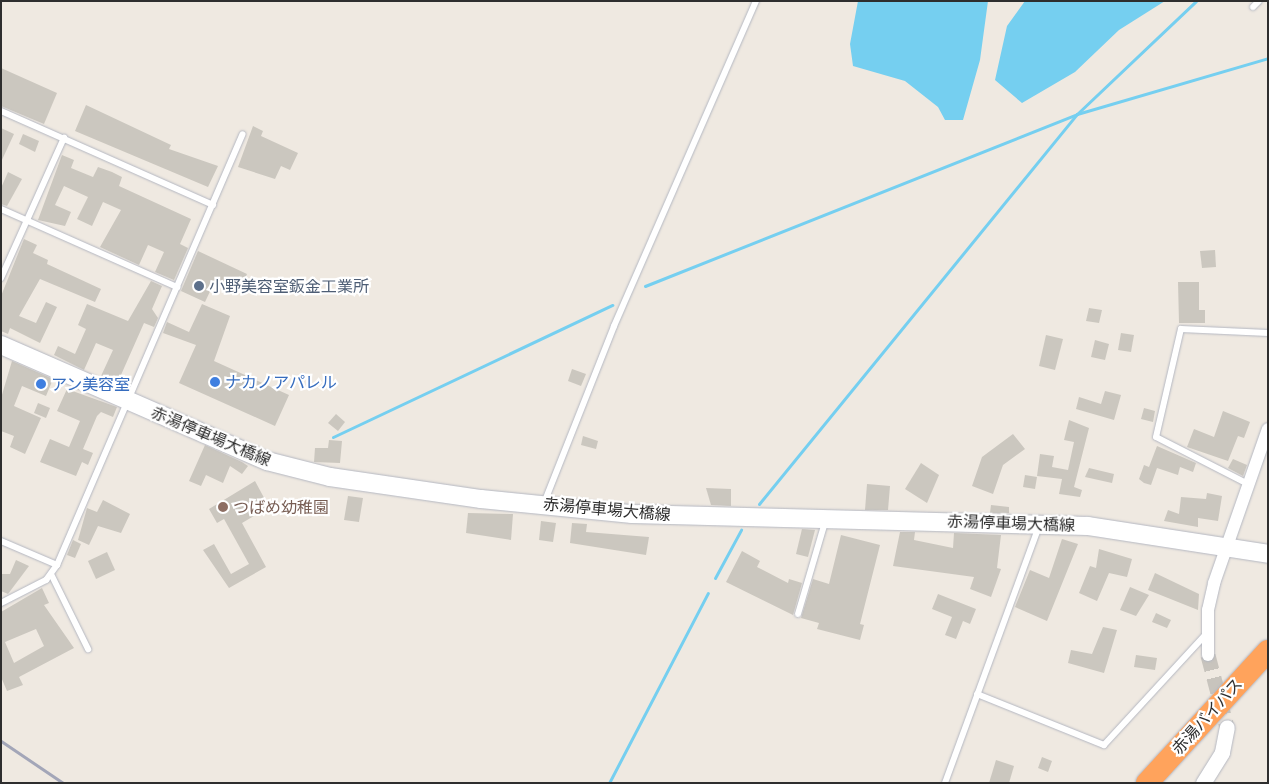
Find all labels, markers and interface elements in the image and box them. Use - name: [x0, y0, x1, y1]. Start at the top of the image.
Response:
- place label: 小野美容室鈑金工業所: [209, 276, 369, 296]
- marker: 小野美容室鈑金工業所: [193, 280, 205, 292]
- place label: ナカノアパレル: [225, 372, 337, 392]
- place label: アン美容室: [51, 374, 131, 394]
- marker: ナカノアパレル: [209, 376, 221, 388]
- marker: アン美容室: [35, 378, 47, 390]
- street label: 赤湯停車場大橋線: [148, 402, 274, 470]
- street label: 赤湯停車場大橋線: [542, 494, 672, 524]
- place label: つばめ幼稚園: [233, 497, 329, 517]
- marker: つばめ幼稚園: [217, 501, 229, 513]
- street label: 赤湯停車場大橋線: [947, 511, 1075, 535]
- street label: 赤湯バイパス: [1168, 674, 1246, 758]

